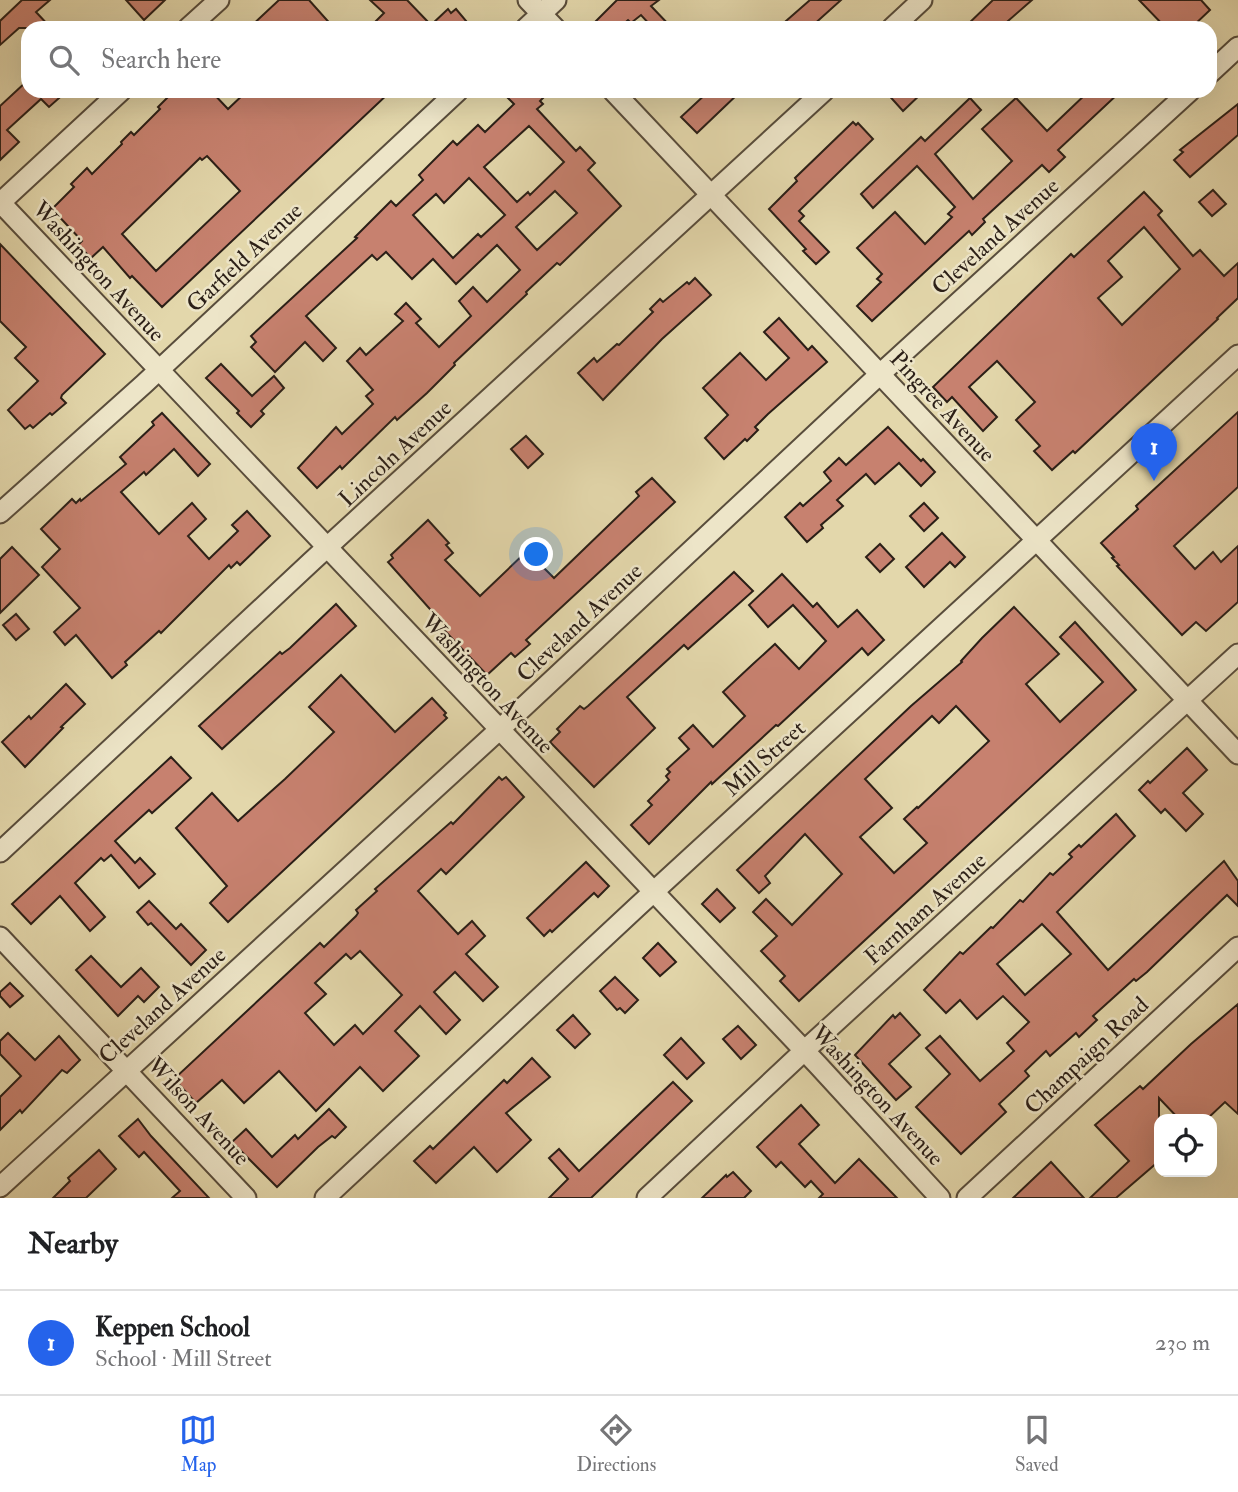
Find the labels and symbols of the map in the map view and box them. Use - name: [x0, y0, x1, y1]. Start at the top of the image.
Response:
- street label: Cleveland Avenue: [926, 171, 1065, 301]
- street label: Washington Avenue: [25, 194, 171, 348]
- street label: Garfield Avenue: [180, 196, 309, 318]
- street label: Pingree Avenue: [884, 345, 1002, 468]
- street label: Lincoln Avenue: [333, 393, 458, 513]
- pin: 1: [1131, 423, 1177, 481]
- your location: [519, 537, 553, 571]
- street label: Cleveland Avenue: [510, 556, 649, 688]
- street label: Washington Avenue: [414, 606, 560, 760]
- street label: Mill Street: [717, 714, 811, 803]
- street label: Farnham Avenue: [858, 846, 993, 971]
- street label: Cleveland Avenue: [93, 940, 232, 1070]
- street label: Champaign Road: [1018, 990, 1155, 1121]
- street label: Washington Avenue: [804, 1018, 950, 1172]
- street label: Wilson Avenue: [140, 1050, 256, 1172]

